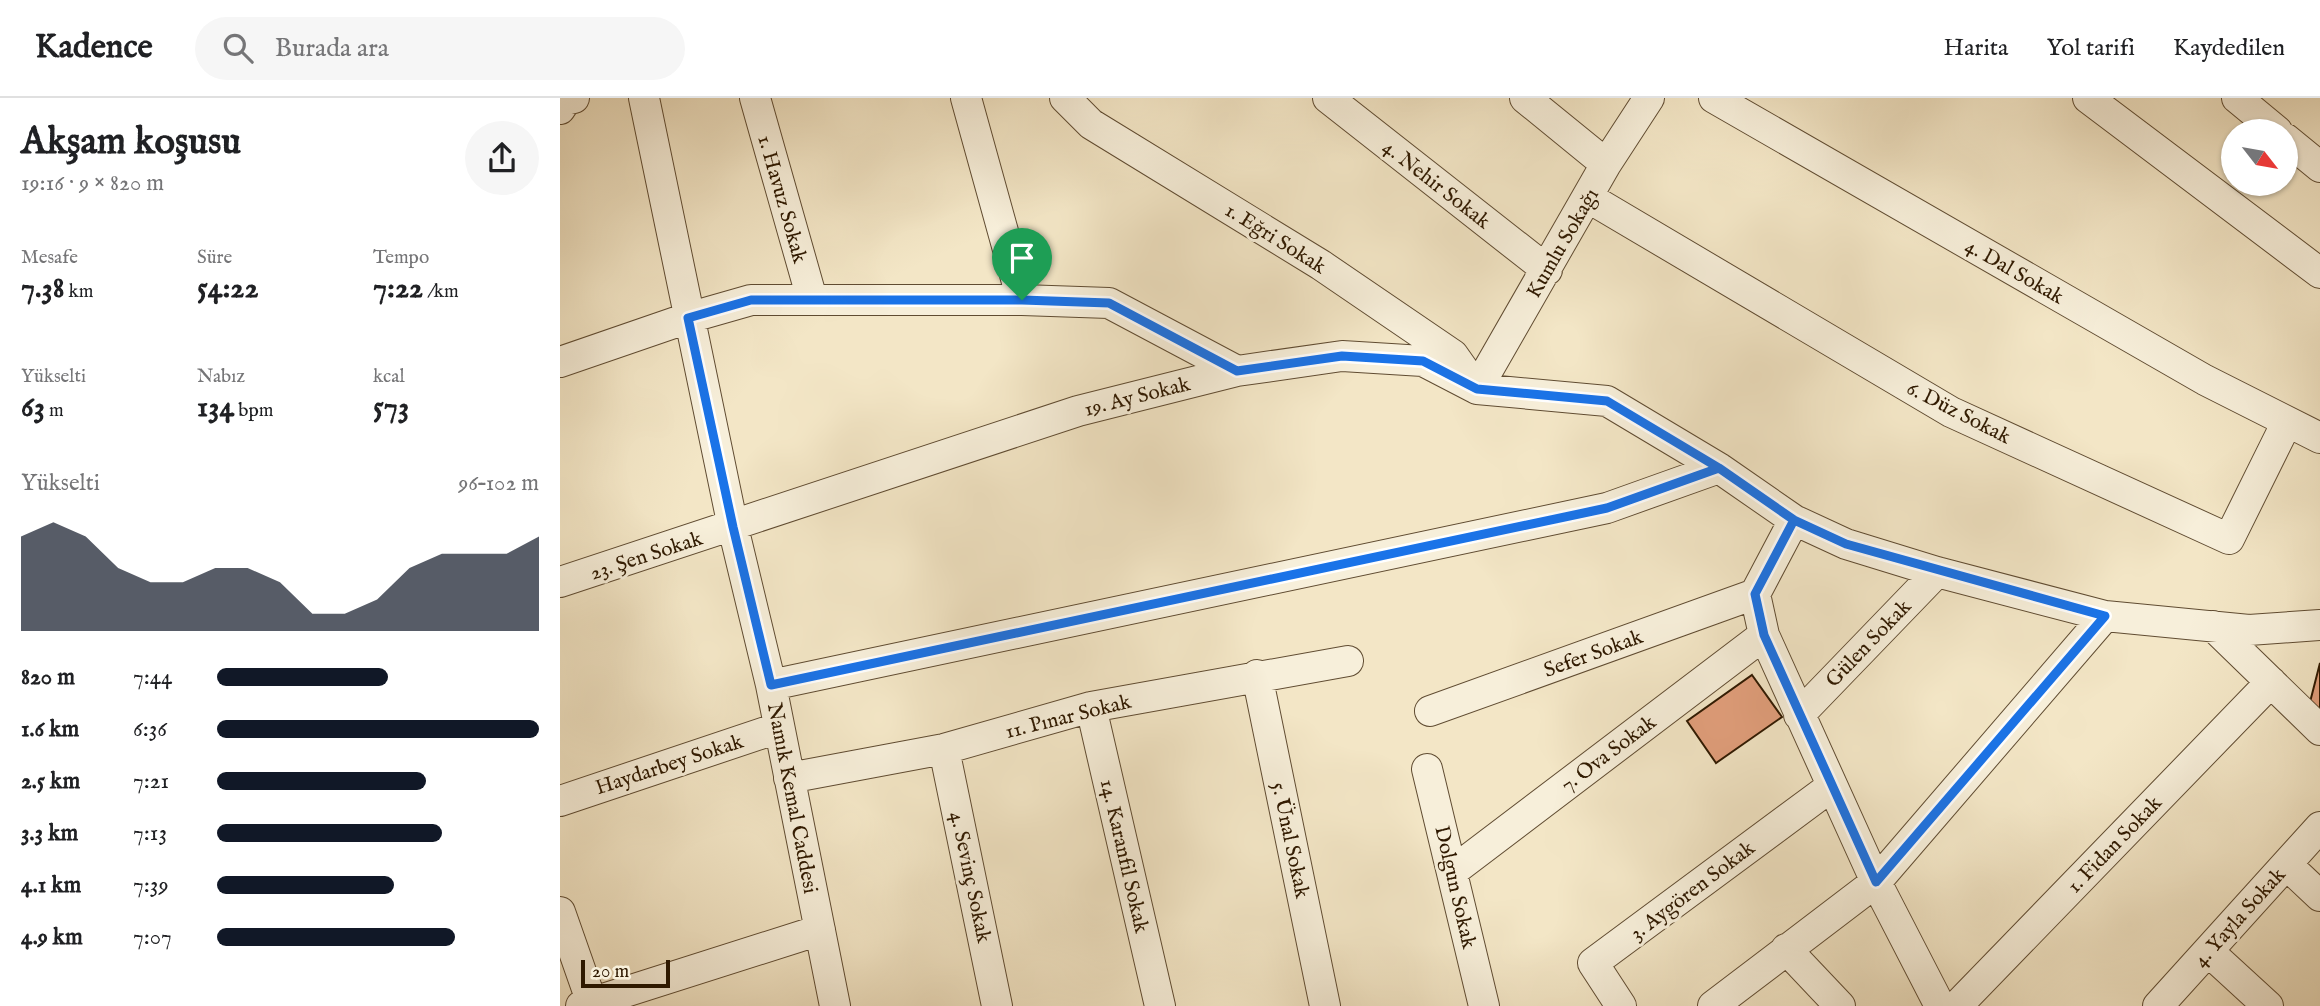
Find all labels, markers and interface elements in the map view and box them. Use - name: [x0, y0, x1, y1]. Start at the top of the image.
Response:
- search box: [195, 17, 685, 80]
- text: Kadence: [35, 27, 153, 69]
- icon: search: [219, 29, 257, 67]
- text: Burada ara: [275, 32, 389, 65]
- text: Harita: [1944, 33, 2008, 64]
- text: Yol tarifi: [2046, 33, 2135, 64]
- text: Kaydedilen: [2173, 33, 2285, 64]
- text: Akşam koşusu: [21, 119, 241, 167]
- north arrow: [2221, 119, 2298, 196]
- map controls: [2221, 119, 2298, 196]
- button: share: [465, 121, 539, 195]
- street label: 1. Havuz Sokak: [750, 132, 813, 267]
- street label: 4. Nehir Sokak: [1377, 135, 1496, 236]
- text: 19:16 · 9 × 820 m: [21, 169, 164, 198]
- street label: Kumlu Sokağı: [1521, 184, 1606, 304]
- street label: 1. Eğri Sokak: [1220, 198, 1331, 281]
- pin: [992, 228, 1052, 300]
- street label: 4. Dal Sokak: [1960, 233, 2069, 312]
- icon: arrive: [1003, 239, 1041, 277]
- text: Mesafe: [21, 246, 78, 270]
- text: Süre: [197, 246, 232, 270]
- text: Tempo: [373, 246, 429, 270]
- text: 7.38: [21, 270, 64, 308]
- text: 54:22: [197, 270, 259, 308]
- text: 7:22: [373, 270, 423, 308]
- text: km: [64, 280, 93, 304]
- text: /km: [423, 280, 459, 304]
- text: Yükselti: [21, 365, 86, 389]
- text: Nabız: [197, 365, 245, 389]
- text: kcal: [373, 365, 405, 389]
- street label: 19. Ay Sokak: [1082, 371, 1194, 424]
- street label: 6. Düz Sokak: [1902, 376, 2016, 451]
- text: 63: [21, 389, 45, 427]
- text: 134: [197, 389, 234, 427]
- text: 573: [373, 389, 409, 427]
- text: m: [45, 399, 64, 423]
- text: bpm: [234, 399, 273, 423]
- text: Yükselti: [21, 469, 100, 498]
- text: 96–102 m: [458, 469, 539, 498]
- street label: 23. Şen Sokak: [587, 525, 707, 587]
- street label: Gülen Sokak: [1820, 594, 1918, 694]
- street label: Sefer Sokak: [1540, 624, 1647, 685]
- text: 820 m: [21, 663, 75, 692]
- text: 7:44: [133, 663, 172, 692]
- street label: 11. Pınar Sokak: [1003, 689, 1135, 746]
- street label: Namık Kemal Caddesi: [760, 701, 823, 896]
- street label: 7. Ova Sokak: [1556, 709, 1663, 799]
- text: 1.6 km: [21, 715, 79, 744]
- text: 6:36: [133, 715, 167, 744]
- street label: Haydarbey Sokak: [592, 729, 748, 802]
- text: 2.5 km: [21, 767, 80, 796]
- text: 7:21: [133, 767, 169, 796]
- street label: 14. Karanfil Sokak: [1093, 777, 1155, 937]
- street label: 5. Ünal Sokak: [1264, 780, 1315, 902]
- street label: 1. Fidan Sokak: [2062, 790, 2169, 900]
- street label: 4. Sevinç Sokak: [942, 809, 997, 946]
- text: 3.3 km: [21, 819, 78, 848]
- text: 7:13: [133, 819, 167, 848]
- street label: Dolgun Sokak: [1427, 823, 1482, 952]
- street label: 3. Aygören Sokak: [1625, 835, 1761, 947]
- street label: 4. Yayla Sokak: [2188, 862, 2293, 974]
- text: 4.1 km: [21, 871, 81, 900]
- text: 7:39: [133, 871, 168, 900]
- text: 4.9 km: [21, 923, 83, 952]
- text: 7:07: [133, 923, 172, 952]
- scale bar: [581, 957, 670, 989]
- text: 20 m: [592, 960, 629, 984]

